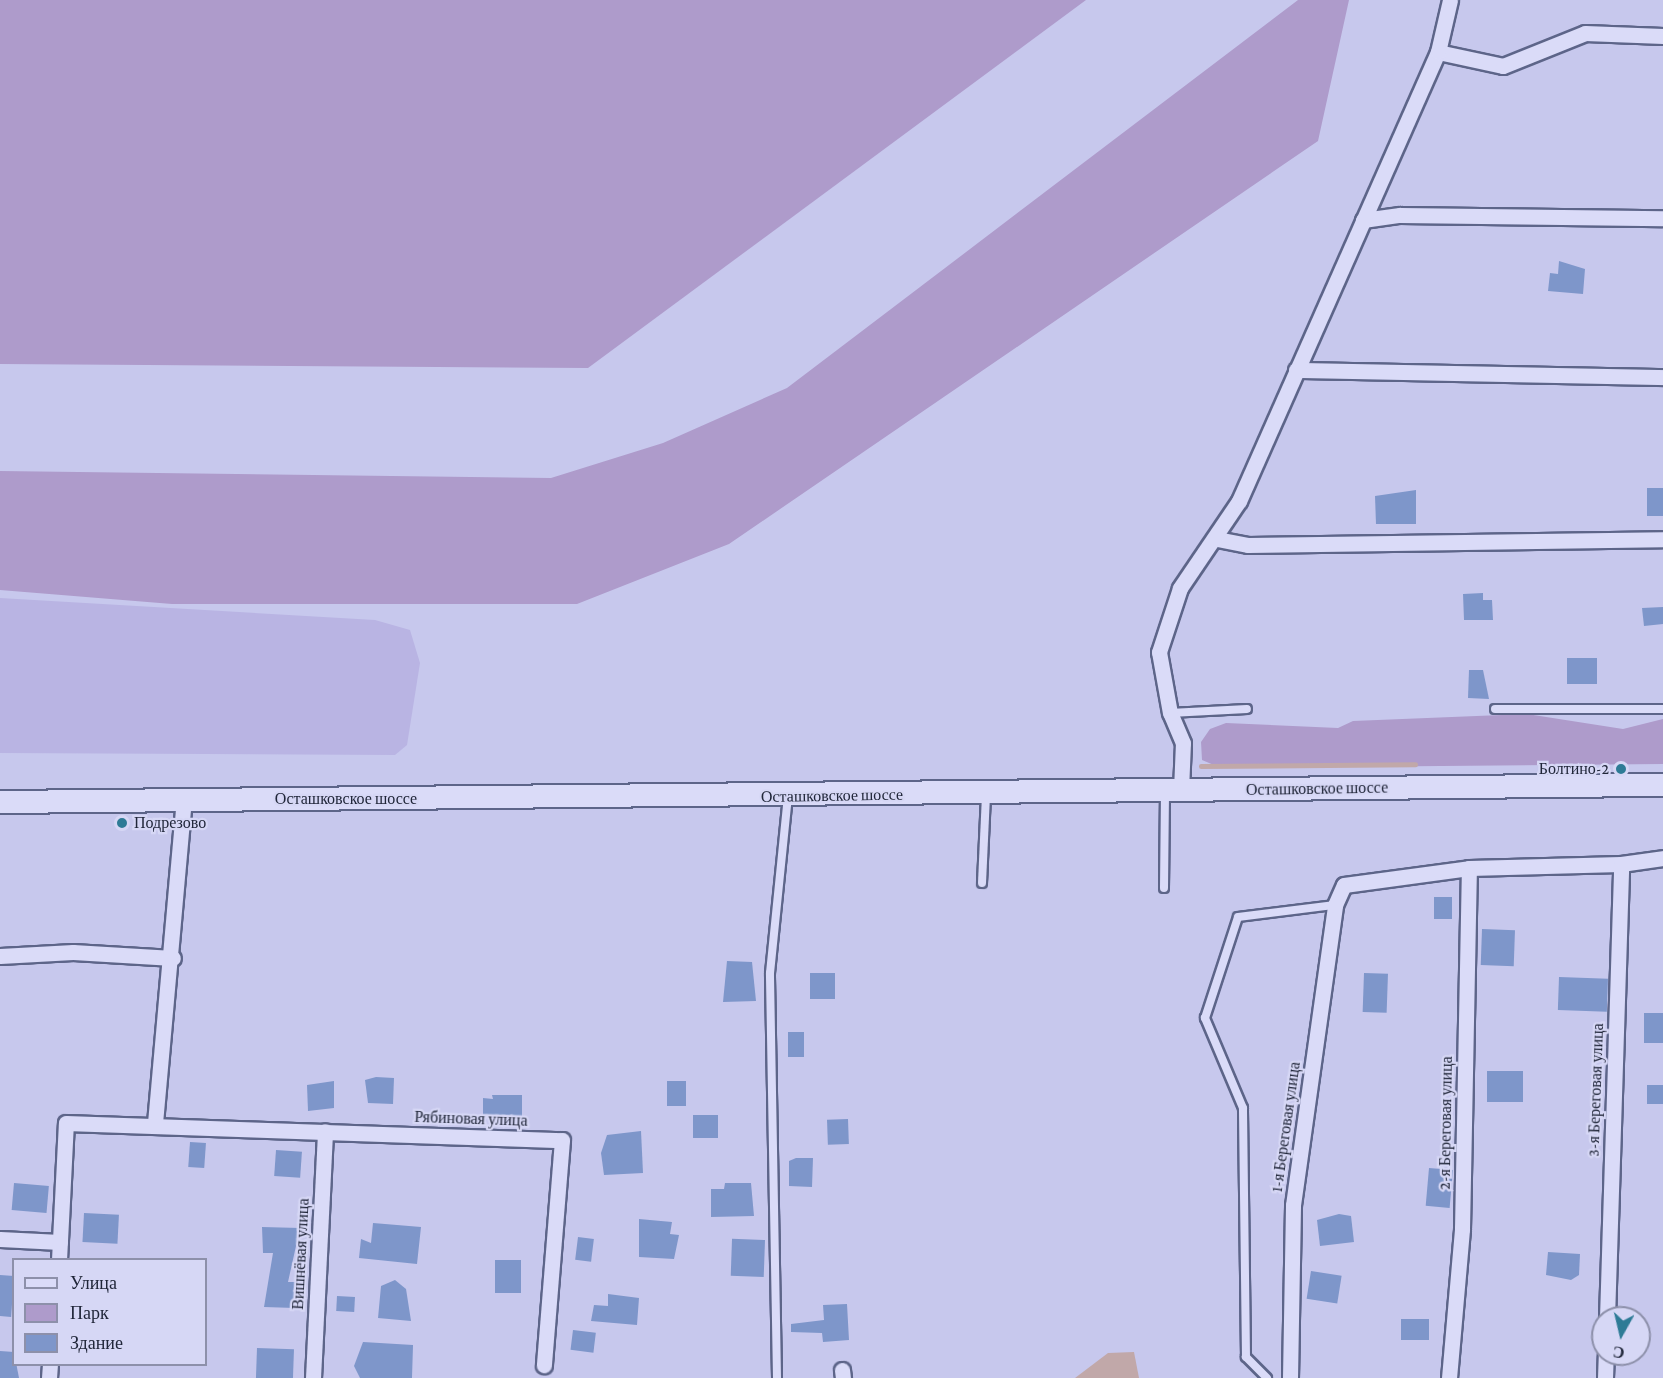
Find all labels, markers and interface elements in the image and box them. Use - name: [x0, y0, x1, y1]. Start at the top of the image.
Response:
- place label: Болтино-2: [1539, 759, 1609, 779]
- marker: Болтино-2: [1614, 762, 1628, 776]
- street label: Осташковское шоссе: [1246, 778, 1388, 800]
- street label: Осташковское шоссе: [761, 785, 903, 807]
- street label: Осташковское шоссе: [275, 789, 417, 809]
- place label: Подрезово: [134, 813, 206, 833]
- marker: Подрезово: [115, 816, 129, 830]
- street label: 3-я Береговая улица: [1584, 1023, 1608, 1157]
- street label: 2-я Береговая улица: [1435, 1056, 1457, 1190]
- street label: 1-я Береговая улица: [1267, 1061, 1305, 1193]
- street label: Рябиновая улица: [414, 1107, 528, 1131]
- street label: Вишнёвая улица: [288, 1198, 314, 1310]
- legend: [12, 1258, 207, 1366]
- text: Улица: [70, 1273, 117, 1293]
- text: Парк: [70, 1303, 109, 1323]
- north arrow: [1591, 1306, 1651, 1366]
- text: Здание: [70, 1333, 123, 1353]
- text: С: [1612, 1343, 1626, 1362]

